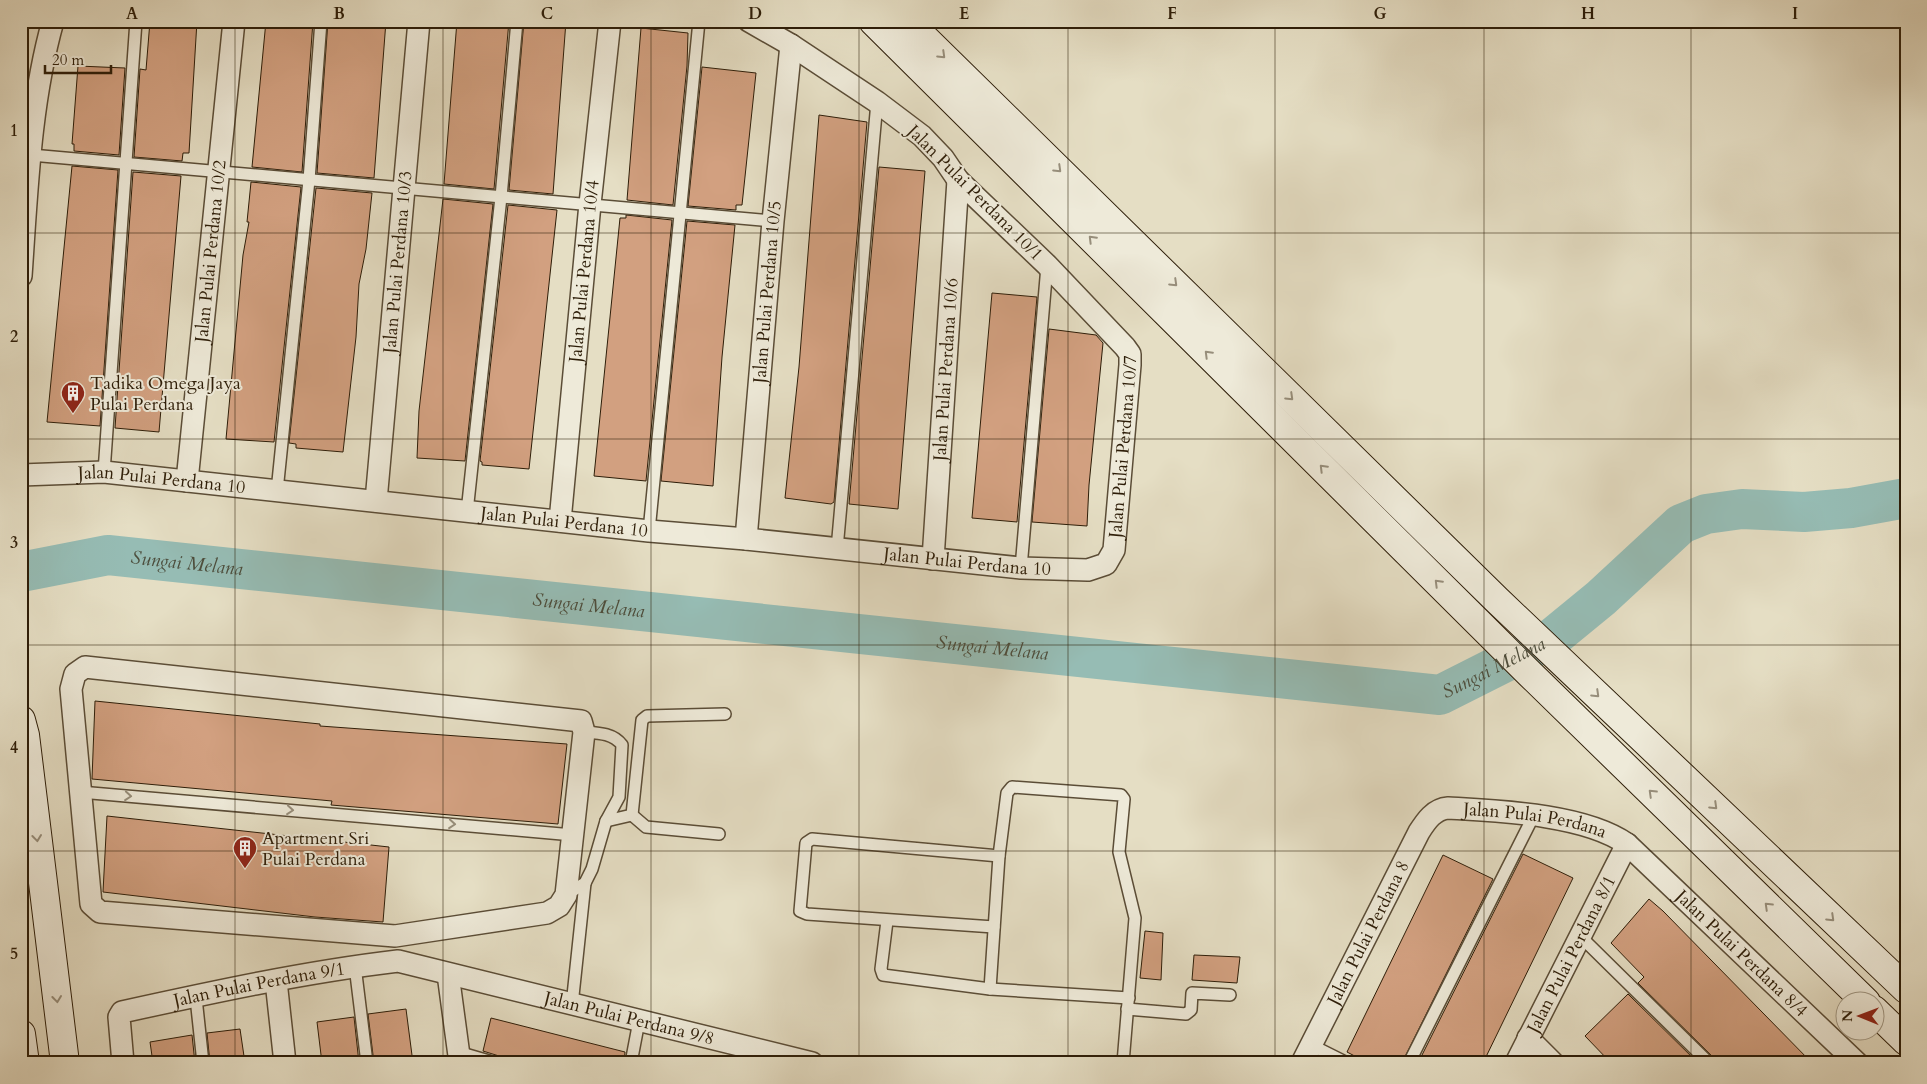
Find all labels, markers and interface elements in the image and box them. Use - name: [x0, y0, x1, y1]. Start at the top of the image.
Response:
- text: A: [126, 3, 138, 25]
- text: B: [333, 3, 345, 25]
- text: C: [541, 3, 553, 25]
- text: D: [748, 3, 762, 25]
- text: E: [959, 3, 969, 25]
- text: F: [1167, 3, 1177, 25]
- text: G: [1373, 3, 1387, 25]
- text: H: [1581, 3, 1595, 25]
- text: I: [1792, 3, 1798, 25]
- scale bar: [45, 42, 111, 74]
- one-way arrow: [936, 49, 945, 58]
- text: 20 m: [52, 50, 84, 70]
- street label: Jalan Pulai Perdana 10/1: [899, 117, 1049, 267]
- text: 1: [10, 120, 18, 142]
- street label: Jalan Pulai Perdana 10/2: [188, 159, 232, 347]
- one-way arrow: [1052, 163, 1061, 172]
- street label: Jalan Pulai Perdana 10/3: [377, 170, 418, 357]
- street label: Jalan Pulai Perdana 10/4: [562, 179, 605, 367]
- street label: Jalan Pulai Perdana 10/5: [747, 199, 788, 387]
- one-way arrow: [1089, 236, 1098, 245]
- street label: Jalan Pulai Perdana 10/6: [927, 277, 964, 465]
- one-way arrow: [1168, 277, 1177, 286]
- text: 2: [10, 326, 18, 348]
- one-way arrow: [1204, 351, 1213, 360]
- street label: Jalan Pulai Perdana 10/7: [1102, 355, 1143, 542]
- place label: Tadika Omega Jaya Pulai Perdana: [90, 371, 241, 417]
- building icon: Tadika Omega Jaya Pulai Perdana: [60, 380, 86, 414]
- one-way arrow: [1284, 391, 1293, 400]
- street label: Jalan Pulai Perdana 10: [74, 459, 247, 500]
- one-way arrow: [1320, 465, 1329, 474]
- street label: Jalan Pulai Perdana 10: [476, 500, 649, 543]
- text: 3: [10, 532, 18, 554]
- street label: Jalan Pulai Perdana 10: [879, 541, 1051, 581]
- water label: Sungai Melana: [130, 544, 245, 582]
- one-way arrow: [1435, 580, 1444, 589]
- water label: Sungai Melana: [531, 587, 647, 624]
- water label: Sungai Melana: [935, 629, 1050, 667]
- water label: Sungai Melana: [1437, 631, 1550, 705]
- one-way arrow: [1590, 688, 1599, 697]
- text: 4: [10, 737, 18, 759]
- one-way arrow: [1648, 790, 1657, 799]
- one-way arrow: [124, 791, 132, 802]
- street label: Jalan Pulai Perdana: [1460, 796, 1611, 844]
- one-way arrow: [1708, 800, 1717, 809]
- one-way arrow: [286, 805, 294, 816]
- one-way arrow: [448, 819, 456, 830]
- place label: Apartment Sri Pulai Perdana: [262, 826, 369, 872]
- one-way arrow: [31, 834, 42, 842]
- building icon: Apartment Sri Pulai Perdana: [232, 835, 258, 869]
- street label: Jalan Pulai Perdana 8: [1320, 856, 1415, 1012]
- street label: Jalan Pulai Perdana 8/1: [1519, 871, 1622, 1040]
- street label: Jalan Pulai Perdana 8/4: [1668, 882, 1813, 1022]
- one-way arrow: [1765, 903, 1774, 912]
- one-way arrow: [1826, 912, 1835, 921]
- text: 5: [10, 943, 18, 965]
- street label: Jalan Pulai Perdana 9/1: [168, 956, 347, 1014]
- street label: Jalan Pulai Perdana 9/8: [539, 984, 717, 1051]
- north arrow: [1834, 992, 1884, 1042]
- one-way arrow: [51, 995, 62, 1003]
- text: N: [1838, 1010, 1857, 1022]

